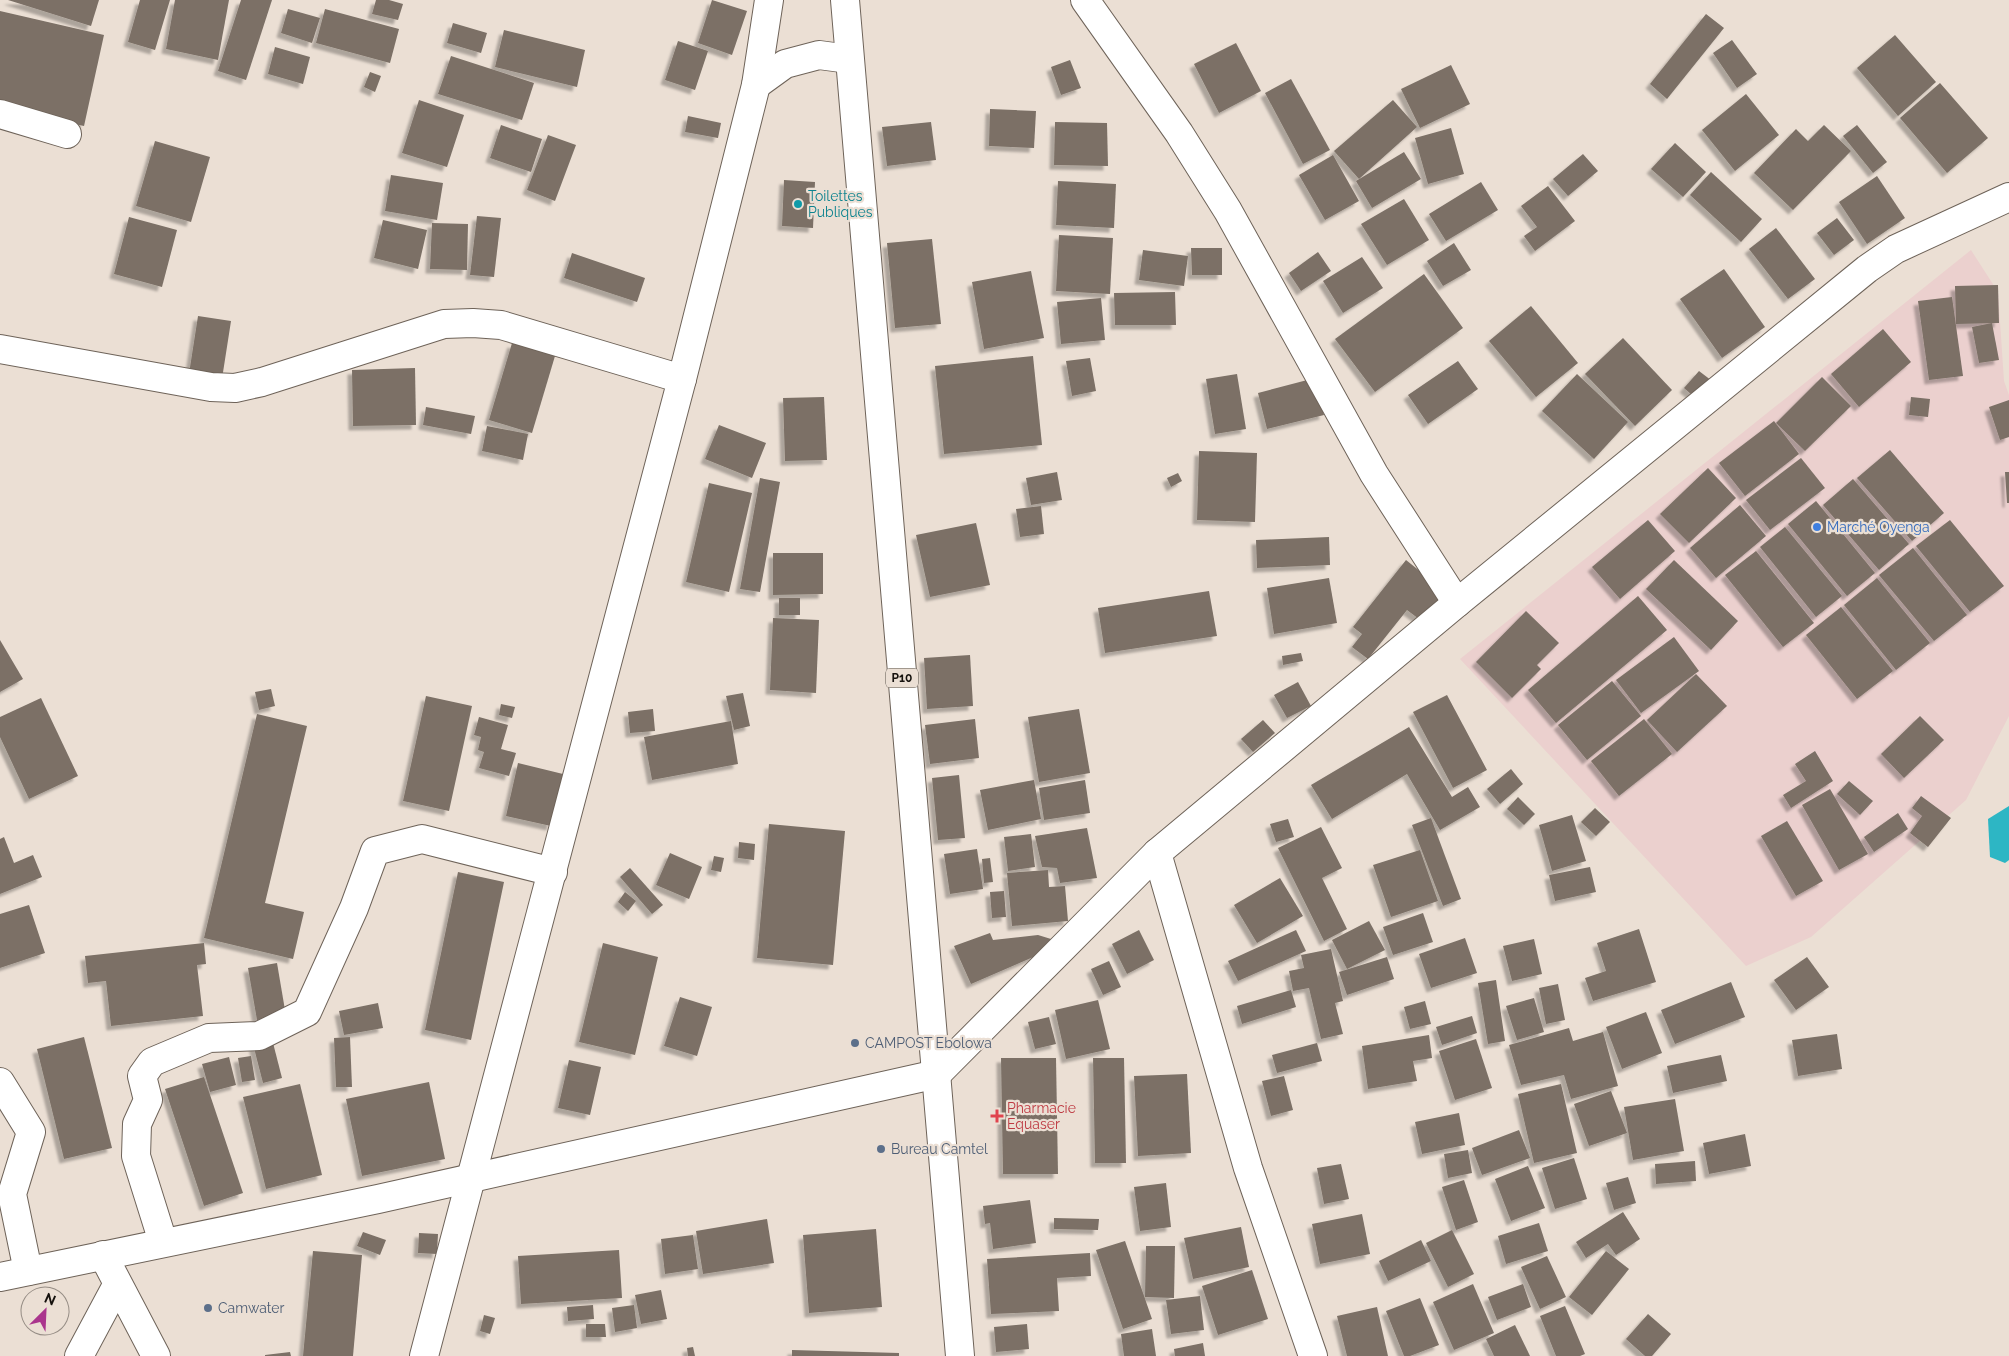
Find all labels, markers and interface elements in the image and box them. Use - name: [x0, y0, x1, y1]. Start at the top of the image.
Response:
- place label: Toilettes Publiques: [808, 188, 873, 220]
- marker: Toilettes Publiques: [792, 198, 804, 210]
- place label: Marché Oyenga: [1827, 519, 1930, 535]
- marker: Marché Oyenga: [1811, 521, 1823, 533]
- road number: P10: [886, 668, 918, 688]
- place label: CAMPOST Ebolowa: [865, 1035, 992, 1051]
- marker: CAMPOST Ebolowa: [849, 1037, 861, 1049]
- place label: Pharmacie Equaser: [1007, 1100, 1076, 1132]
- marker: Pharmacie Equaser: [991, 1110, 1003, 1122]
- place label: Bureau Camtel: [891, 1141, 988, 1157]
- marker: Bureau Camtel: [875, 1143, 887, 1155]
- north arrow: [20, 1286, 70, 1336]
- text: N: [42, 1290, 58, 1309]
- place label: Camwater: [218, 1300, 285, 1316]
- marker: Camwater: [202, 1302, 214, 1314]

